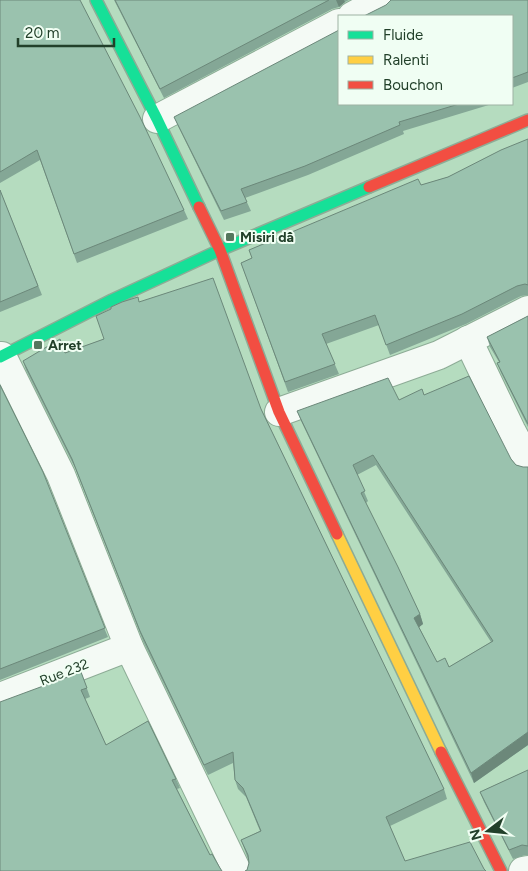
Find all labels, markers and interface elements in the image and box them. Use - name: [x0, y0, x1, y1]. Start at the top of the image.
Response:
- scale bar: [18, 15, 114, 47]
- legend: [338, 15, 513, 105]
- text: 20 m: [25, 24, 59, 42]
- text: Fluide: [383, 26, 423, 44]
- text: Ralenti: [383, 51, 429, 69]
- text: Bouchon: [383, 76, 443, 94]
- place label: Misiri dâ: [240, 229, 294, 246]
- marker: Misiri dâ: [224, 231, 236, 243]
- place label: Arret: [48, 337, 82, 354]
- marker: Arret: [32, 339, 44, 351]
- street label: Rue 232: [37, 655, 91, 690]
- north arrow: [463, 806, 513, 856]
- text: N: [466, 827, 486, 842]

